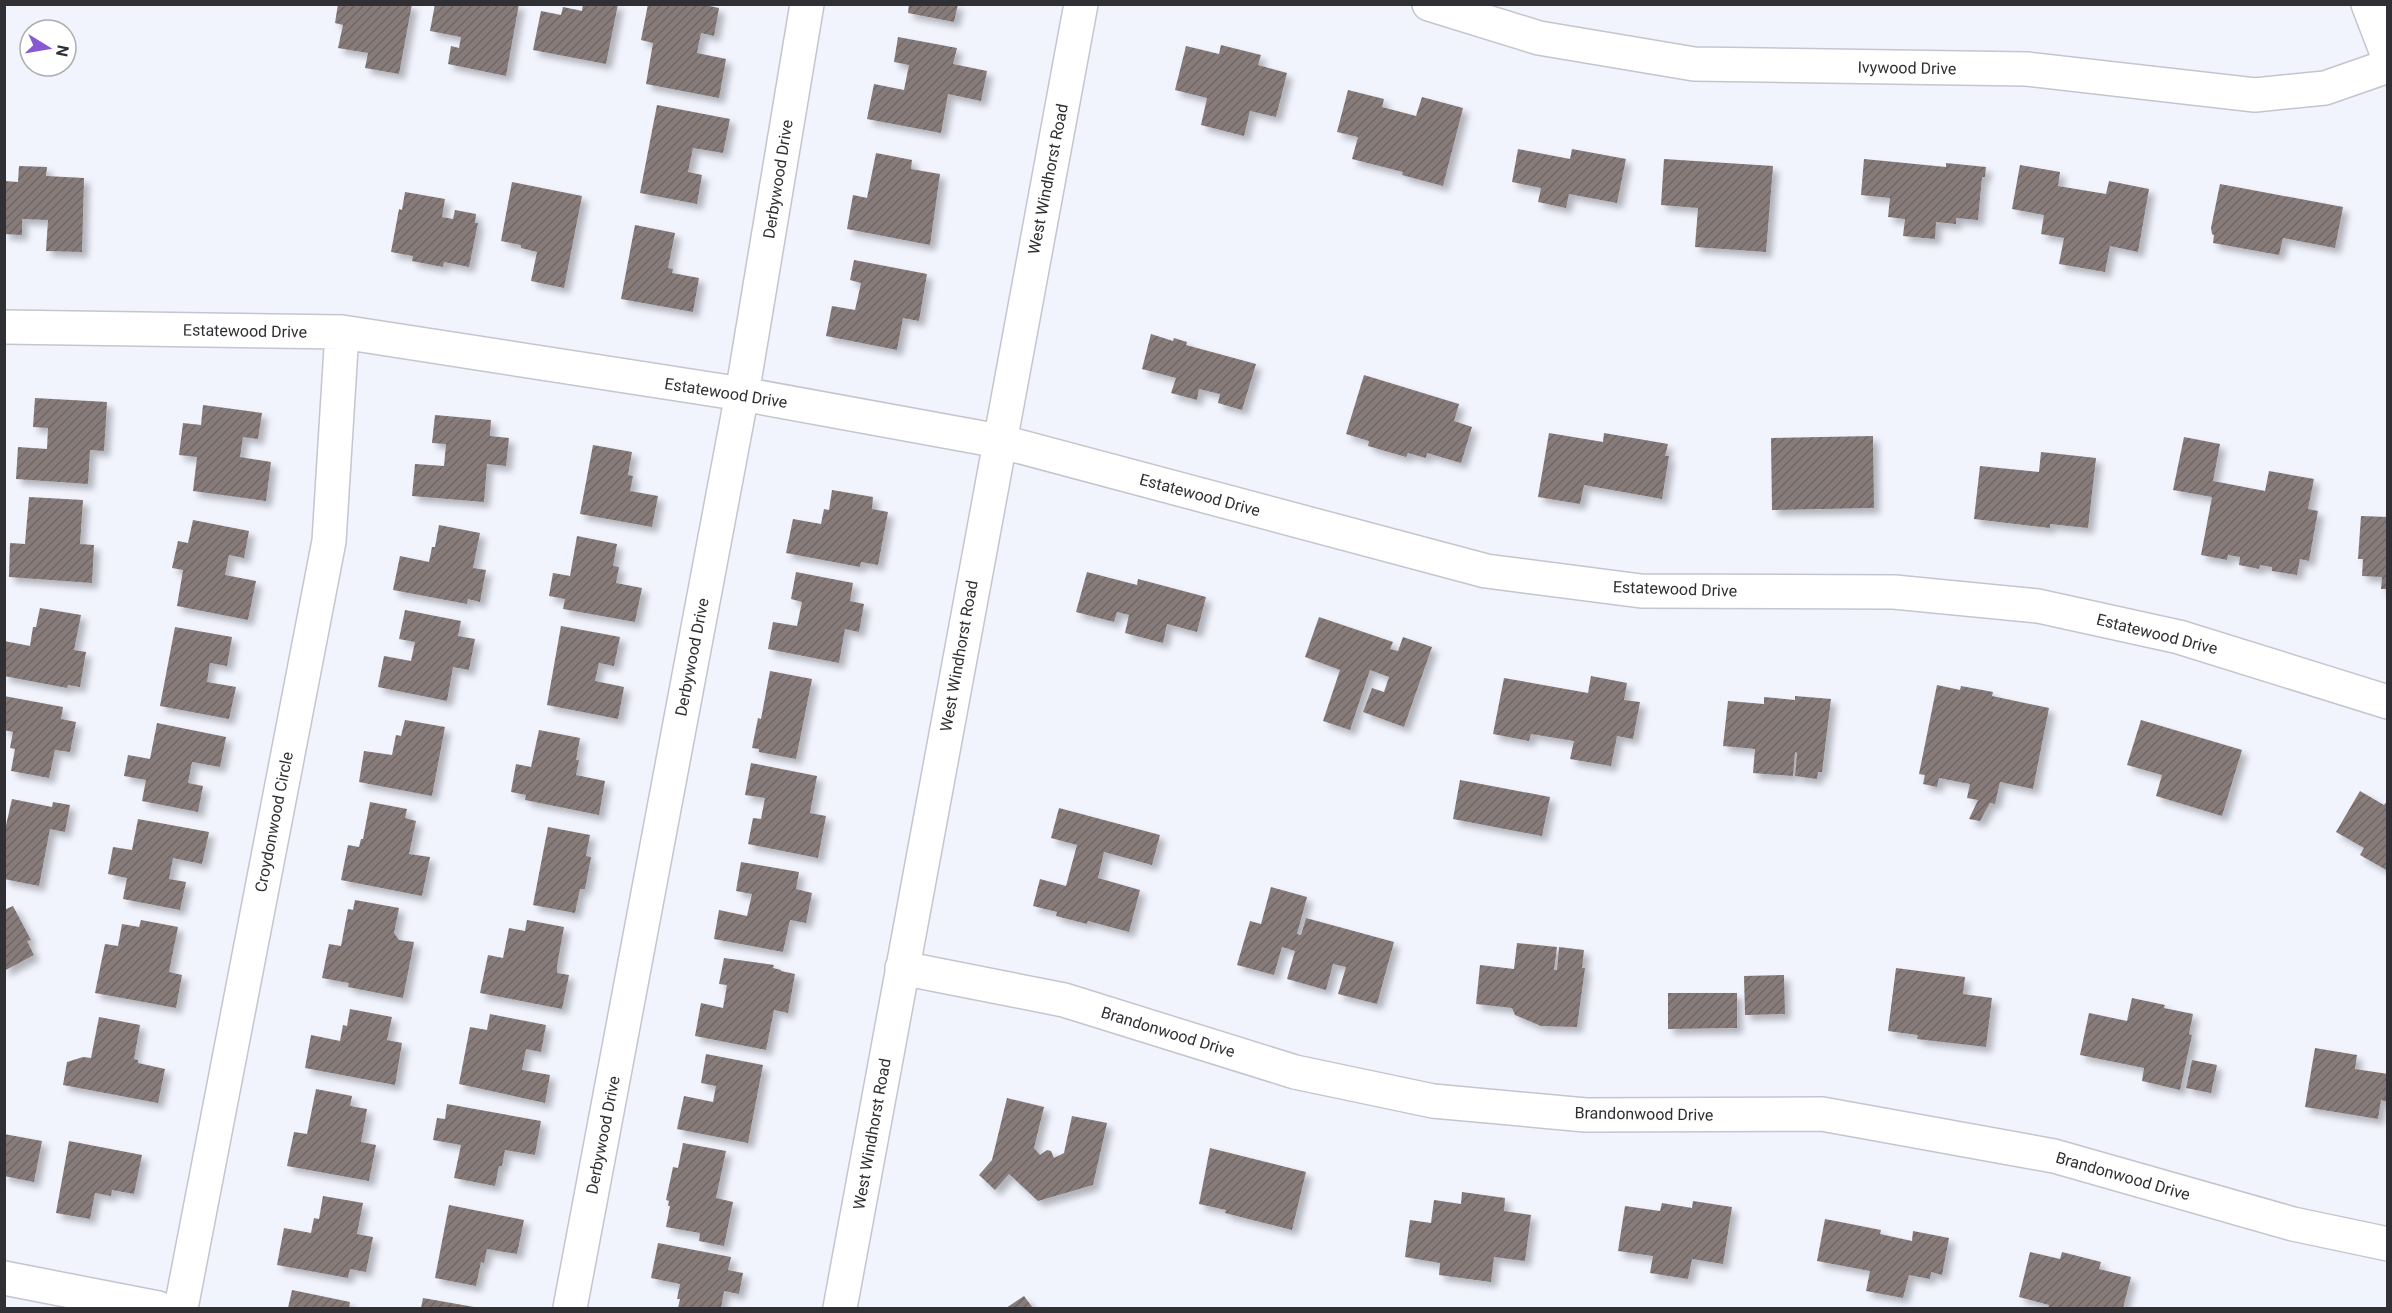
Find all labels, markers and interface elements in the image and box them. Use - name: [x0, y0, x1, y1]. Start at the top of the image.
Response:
- north arrow: [18, 18, 78, 78]
- text: N: [52, 43, 73, 58]
- street label: Ivywood Drive: [1857, 58, 1957, 78]
- street label: West Windhorst Road: [1024, 102, 1072, 256]
- street label: Derbywood Drive: [759, 118, 797, 240]
- street label: Estatewood Drive: [183, 320, 307, 342]
- street label: Estatewood Drive: [663, 374, 789, 412]
- street label: Estatewood Drive: [1138, 470, 1262, 520]
- street label: Estatewood Drive: [1613, 577, 1737, 601]
- street label: West Windhorst Road: [936, 579, 982, 733]
- street label: Derbywood Drive: [671, 596, 713, 718]
- street label: Estatewood Drive: [2094, 610, 2220, 658]
- street label: Croydonwood Circle: [251, 750, 297, 894]
- street label: Brandonwood Drive: [1099, 1003, 1237, 1061]
- street label: West Windhorst Road: [849, 1057, 895, 1211]
- street label: Derbywood Drive: [582, 1074, 624, 1196]
- street label: Brandonwood Drive: [1574, 1103, 1714, 1125]
- street label: Brandonwood Drive: [2054, 1148, 2192, 1204]

